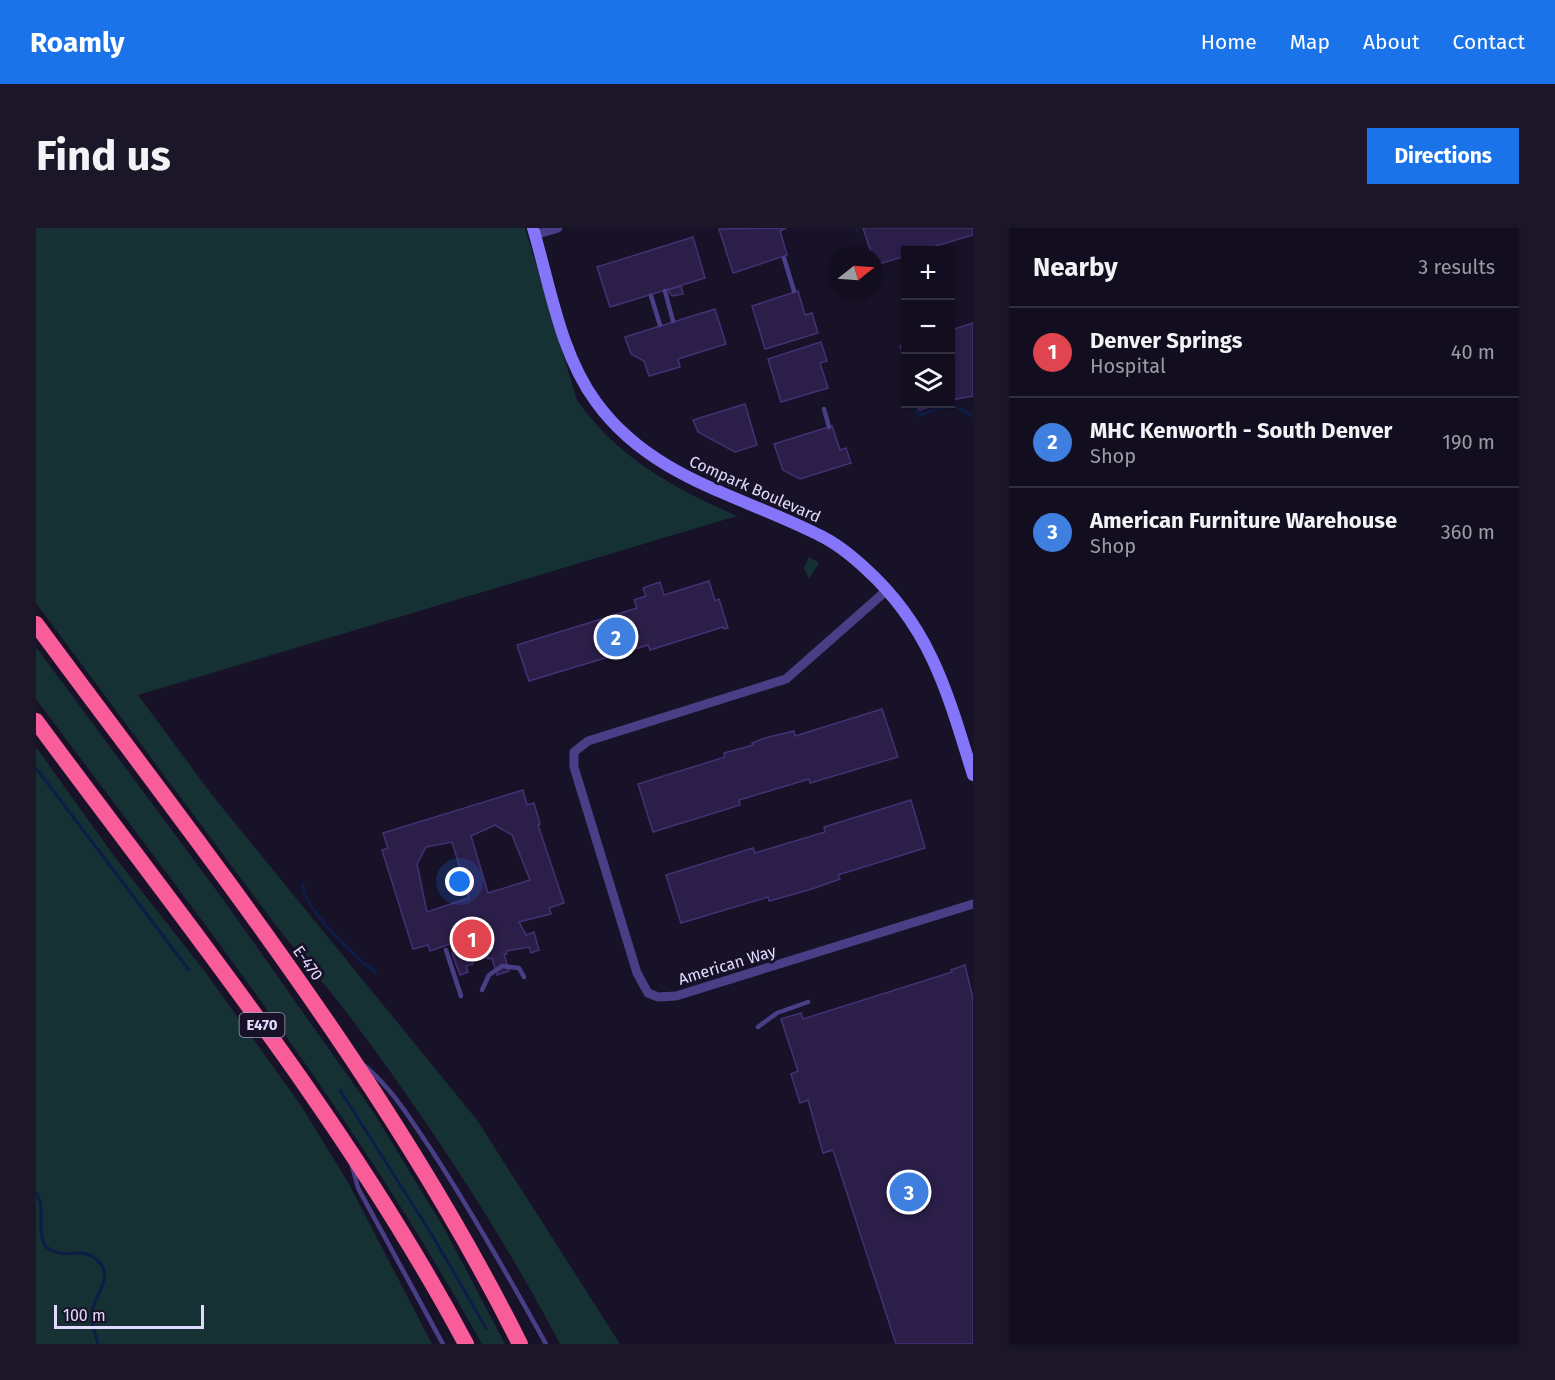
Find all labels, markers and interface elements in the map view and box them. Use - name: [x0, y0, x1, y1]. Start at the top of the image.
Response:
- text: Roamly: [30, 26, 124, 59]
- text: Home: [1201, 29, 1257, 55]
- text: Map: [1290, 29, 1330, 55]
- text: About: [1363, 29, 1420, 55]
- text: Contact: [1453, 29, 1525, 55]
- button: Directions: [1367, 128, 1519, 184]
- text: Find us: [36, 131, 171, 181]
- north arrow: [829, 246, 883, 300]
- map controls: [901, 246, 955, 408]
- button: +: [901, 246, 955, 300]
- text: Nearby: [1033, 252, 1118, 283]
- text: 3 results: [1418, 255, 1495, 279]
- button: −: [901, 300, 955, 354]
- text: Denver Springs: [1090, 327, 1242, 354]
- text: 1: [1048, 340, 1057, 364]
- text: 40 m: [1451, 340, 1495, 364]
- button: layers: [901, 354, 955, 408]
- text: Hospital: [1090, 354, 1166, 378]
- text: MHC Kenworth - South Denver: [1090, 417, 1392, 444]
- text: 2: [1047, 430, 1058, 454]
- text: 190 m: [1442, 430, 1495, 454]
- text: Shop: [1090, 444, 1136, 468]
- street label: Compark Boulevard: [686, 452, 824, 526]
- text: American Furniture Warehouse: [1090, 507, 1397, 534]
- text: 3: [1047, 520, 1058, 544]
- text: 360 m: [1441, 520, 1495, 544]
- text: Shop: [1090, 534, 1136, 558]
- pin: 2: [596, 614, 636, 660]
- your location: [445, 867, 474, 896]
- pin: 1: [452, 916, 492, 962]
- street label: American Way: [676, 941, 778, 989]
- street label: E-470: [289, 942, 327, 984]
- road number: E470: [240, 1013, 284, 1037]
- pin: 3: [890, 1170, 928, 1214]
- scale bar: [54, 1302, 204, 1330]
- text: 100 m: [63, 1306, 106, 1325]

